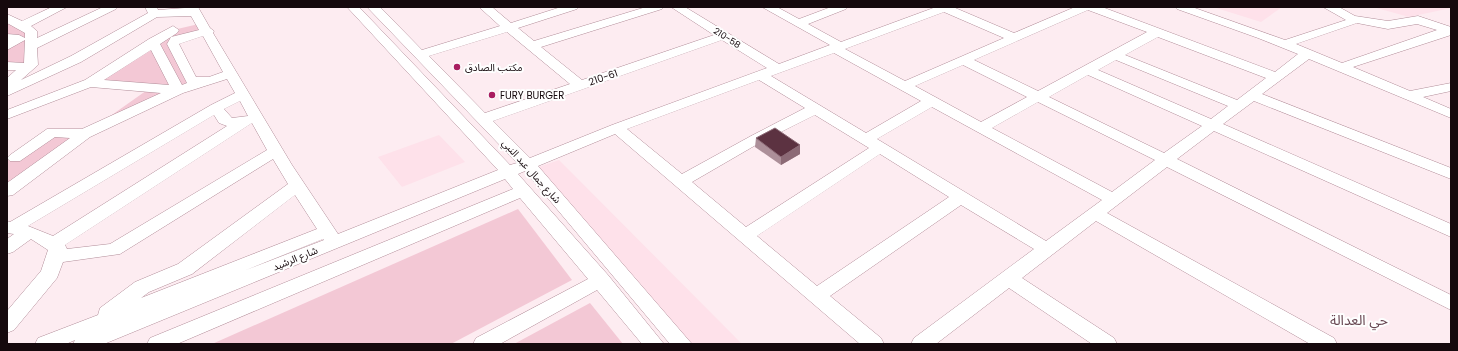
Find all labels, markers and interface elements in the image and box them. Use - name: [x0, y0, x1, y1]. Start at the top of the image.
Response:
- street label: 210-58: [711, 25, 743, 51]
- place label: مكتب الصادق: [465, 60, 523, 75]
- marker: مكتب الصادق: [452, 62, 462, 72]
- street label: 210-61: [586, 65, 620, 89]
- place label: FURY BURGER: [500, 88, 564, 103]
- marker: FURY BURGER: [487, 90, 497, 100]
- street label: شارع جمال عبد النبي: [498, 136, 565, 207]
- street label: شارع الرشيد: [270, 243, 320, 274]
- district label: حي العدالة: [1330, 310, 1388, 331]

